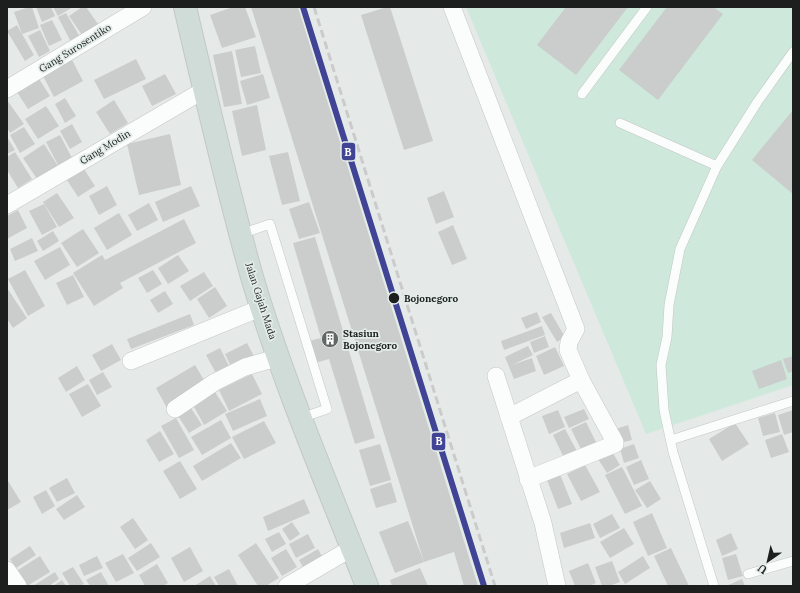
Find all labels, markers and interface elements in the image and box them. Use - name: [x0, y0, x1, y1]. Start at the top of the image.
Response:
- street label: Gang Surosentiko: [37, 21, 114, 75]
- street label: Gang Modin: [77, 127, 133, 167]
- line badge: B: [341, 142, 356, 161]
- text: B: [344, 145, 352, 159]
- street label: Jalan Gajah Mada: [242, 260, 280, 341]
- marker: Bojonegoro: [387, 291, 401, 305]
- place label: Bojonegoro: [404, 292, 459, 305]
- place label: Stasiun Bojonegoro: [343, 327, 398, 352]
- building icon: Stasiun Bojonegoro: [320, 329, 340, 349]
- line badge: B: [431, 432, 446, 451]
- text: B: [435, 434, 443, 448]
- north arrow: [748, 541, 788, 581]
- text: U: [755, 561, 770, 577]

